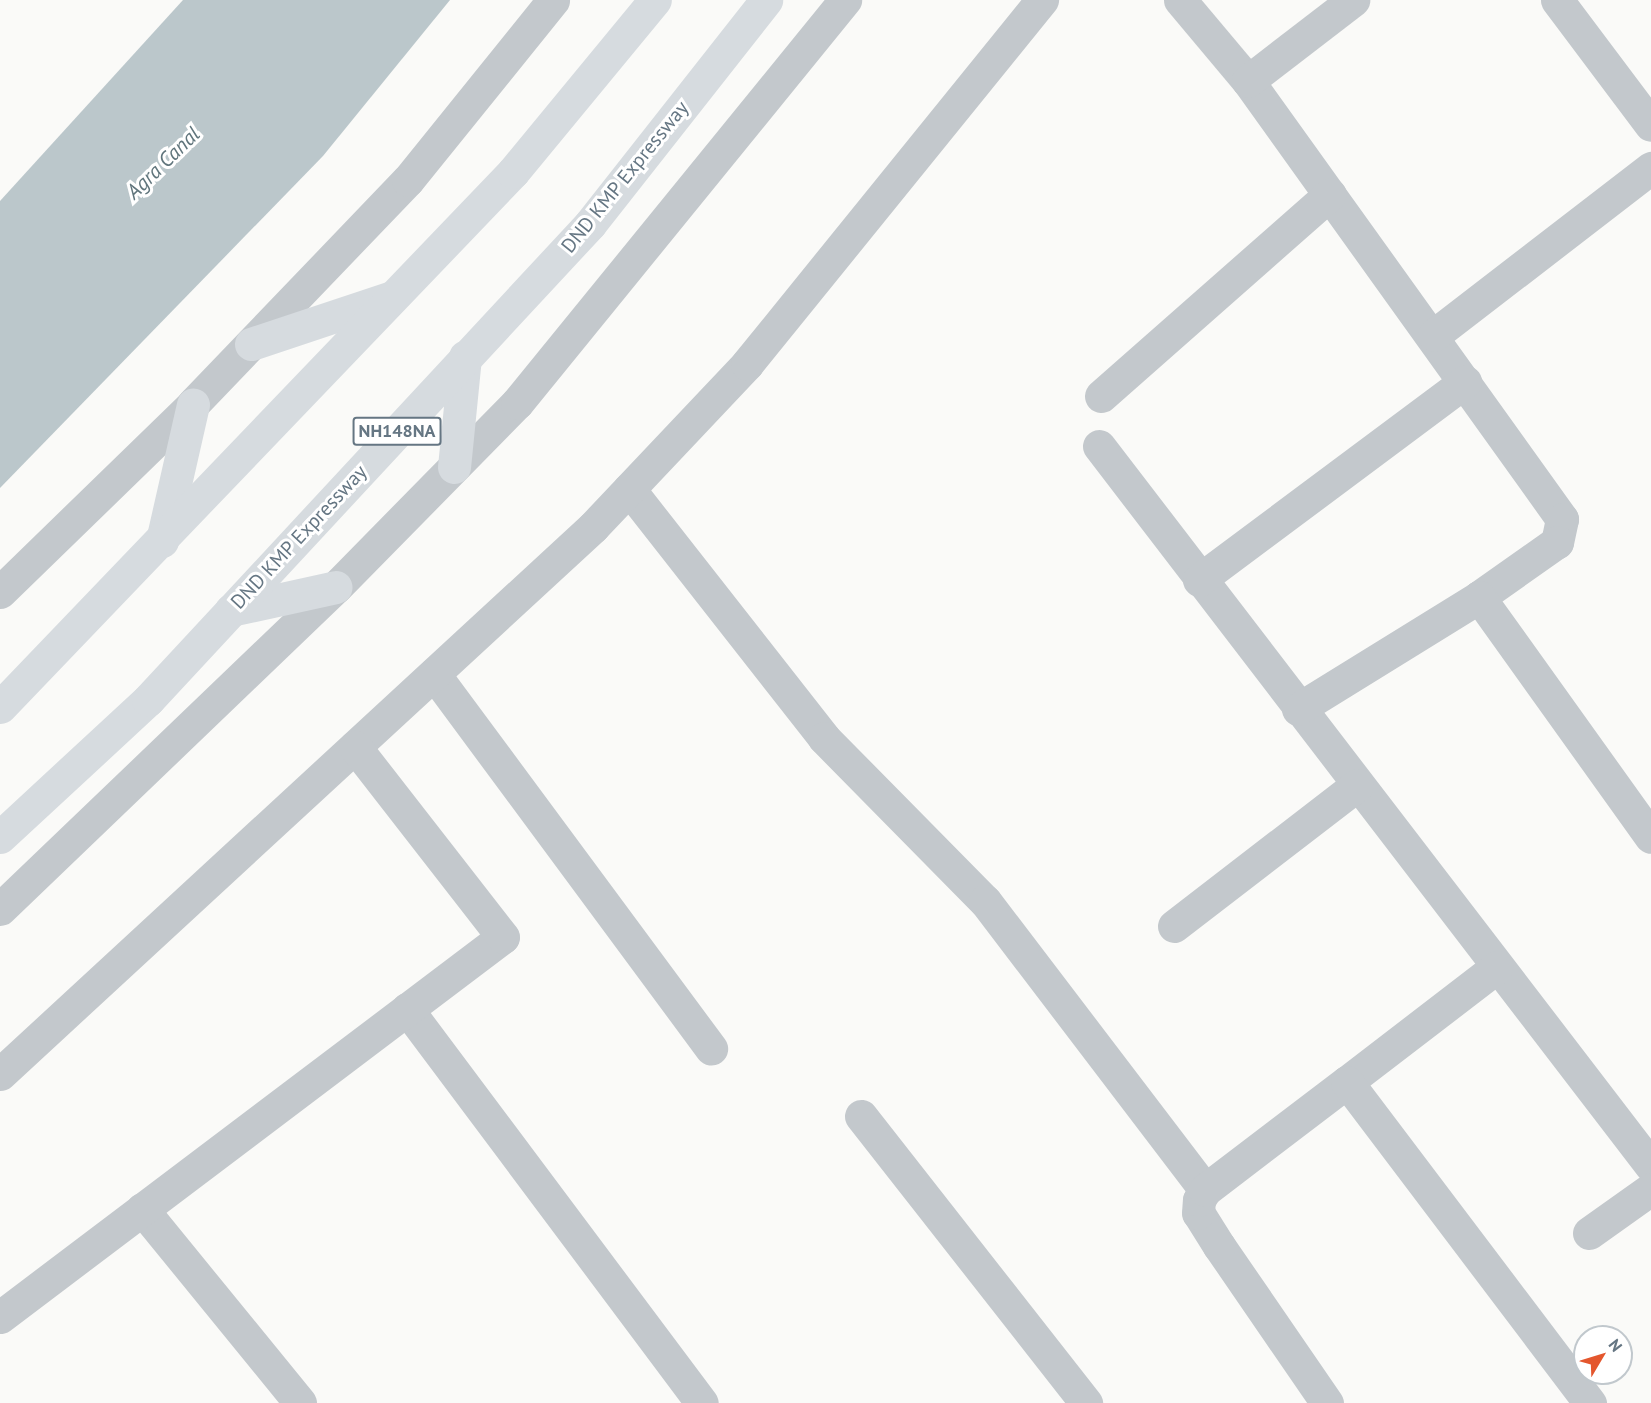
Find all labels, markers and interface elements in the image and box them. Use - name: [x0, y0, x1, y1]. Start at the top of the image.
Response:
- street label: DND KMP Expressway: [556, 96, 694, 258]
- water label: Agra Canal: [121, 122, 205, 204]
- road number: NH148NA: [352, 416, 442, 446]
- street label: DND KMP Expressway: [226, 460, 372, 614]
- north arrow: [1573, 1325, 1633, 1385]
- text: N: [1604, 1335, 1627, 1355]

